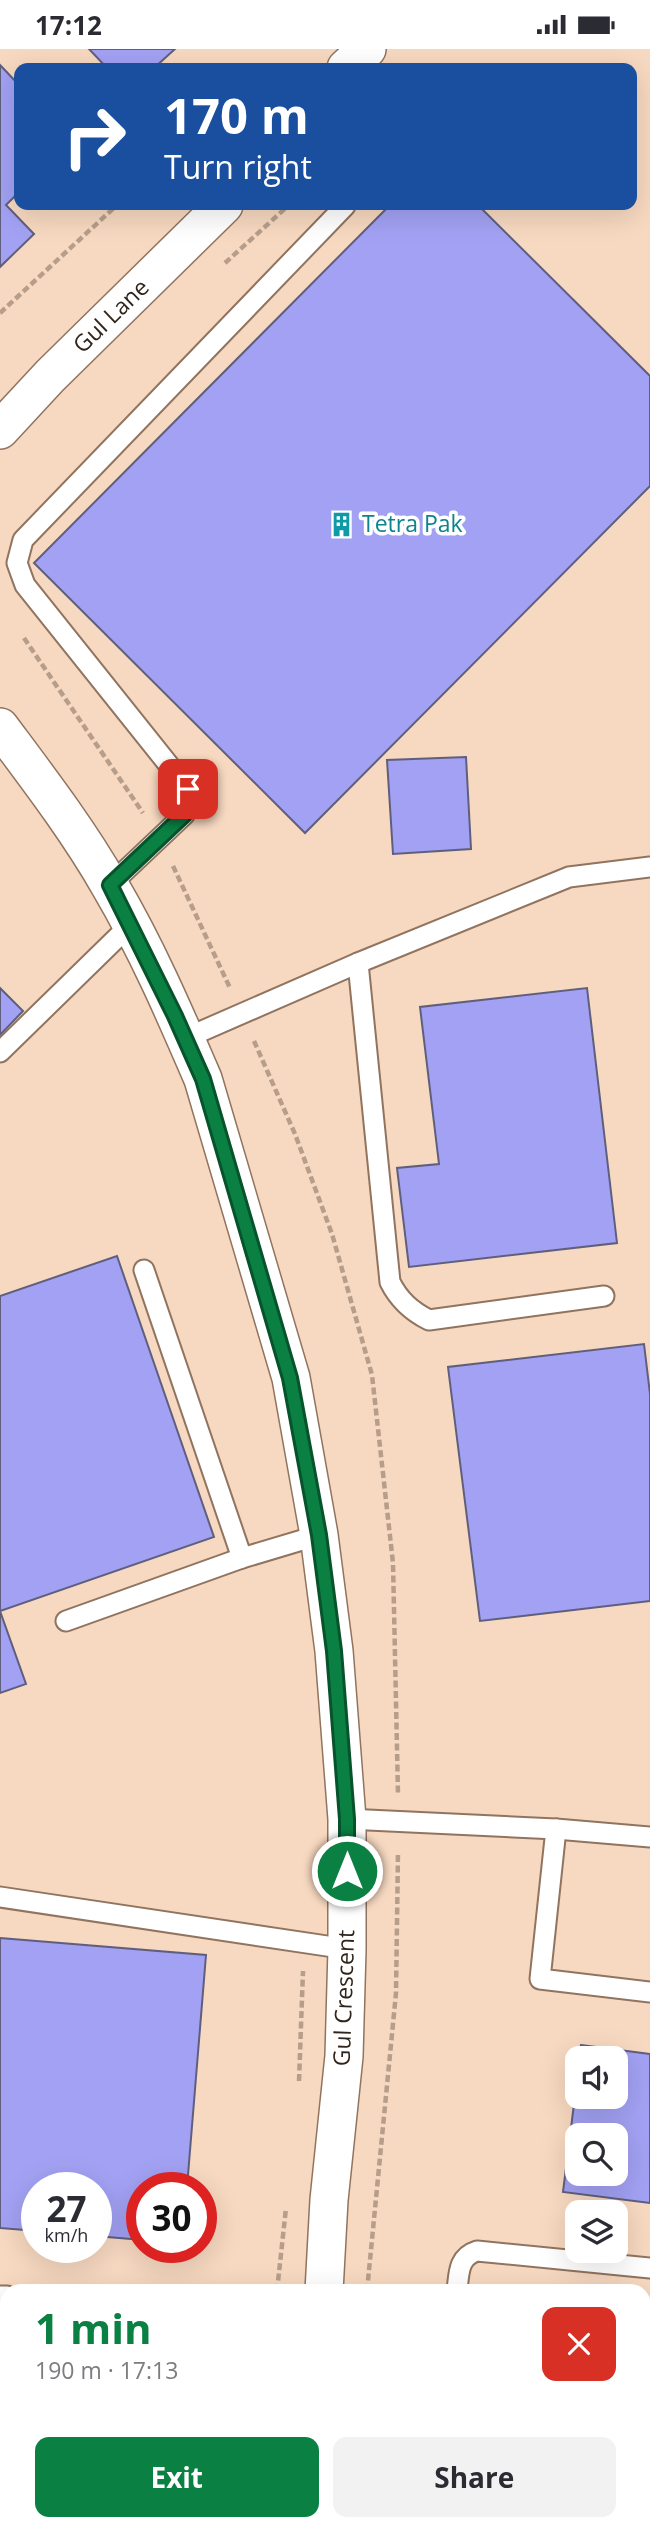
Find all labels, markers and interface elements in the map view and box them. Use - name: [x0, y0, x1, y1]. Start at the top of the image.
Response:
- text: 17:12: [35, 7, 102, 43]
- text: 170 m: [164, 82, 309, 148]
- icon: right: [49, 91, 140, 182]
- text: Turn right: [164, 145, 312, 188]
- street label: Gul Lane: [65, 271, 155, 360]
- place label: Tetra Pak: [362, 507, 463, 539]
- building icon: Tetra Pak: [328, 510, 356, 538]
- pin: [158, 759, 218, 819]
- icon: arrive: [169, 770, 207, 808]
- position arrow: [310, 1834, 384, 1908]
- street label: Gul Crescent: [325, 1929, 361, 2067]
- map controls: [565, 2046, 628, 2263]
- button: sound: [565, 2046, 628, 2109]
- button: search: [565, 2123, 628, 2186]
- speed limit sign: 30: [126, 2172, 217, 2263]
- text: 27: [46, 2185, 87, 2232]
- button: layers: [565, 2200, 628, 2263]
- text: km/h: [45, 2223, 88, 2247]
- text: 1 min: [35, 2299, 152, 2356]
- button: close: [542, 2307, 616, 2381]
- text: 190 m · 17:13: [35, 2354, 178, 2386]
- button: Exit: [35, 2437, 319, 2517]
- button: Share: [333, 2437, 616, 2517]

